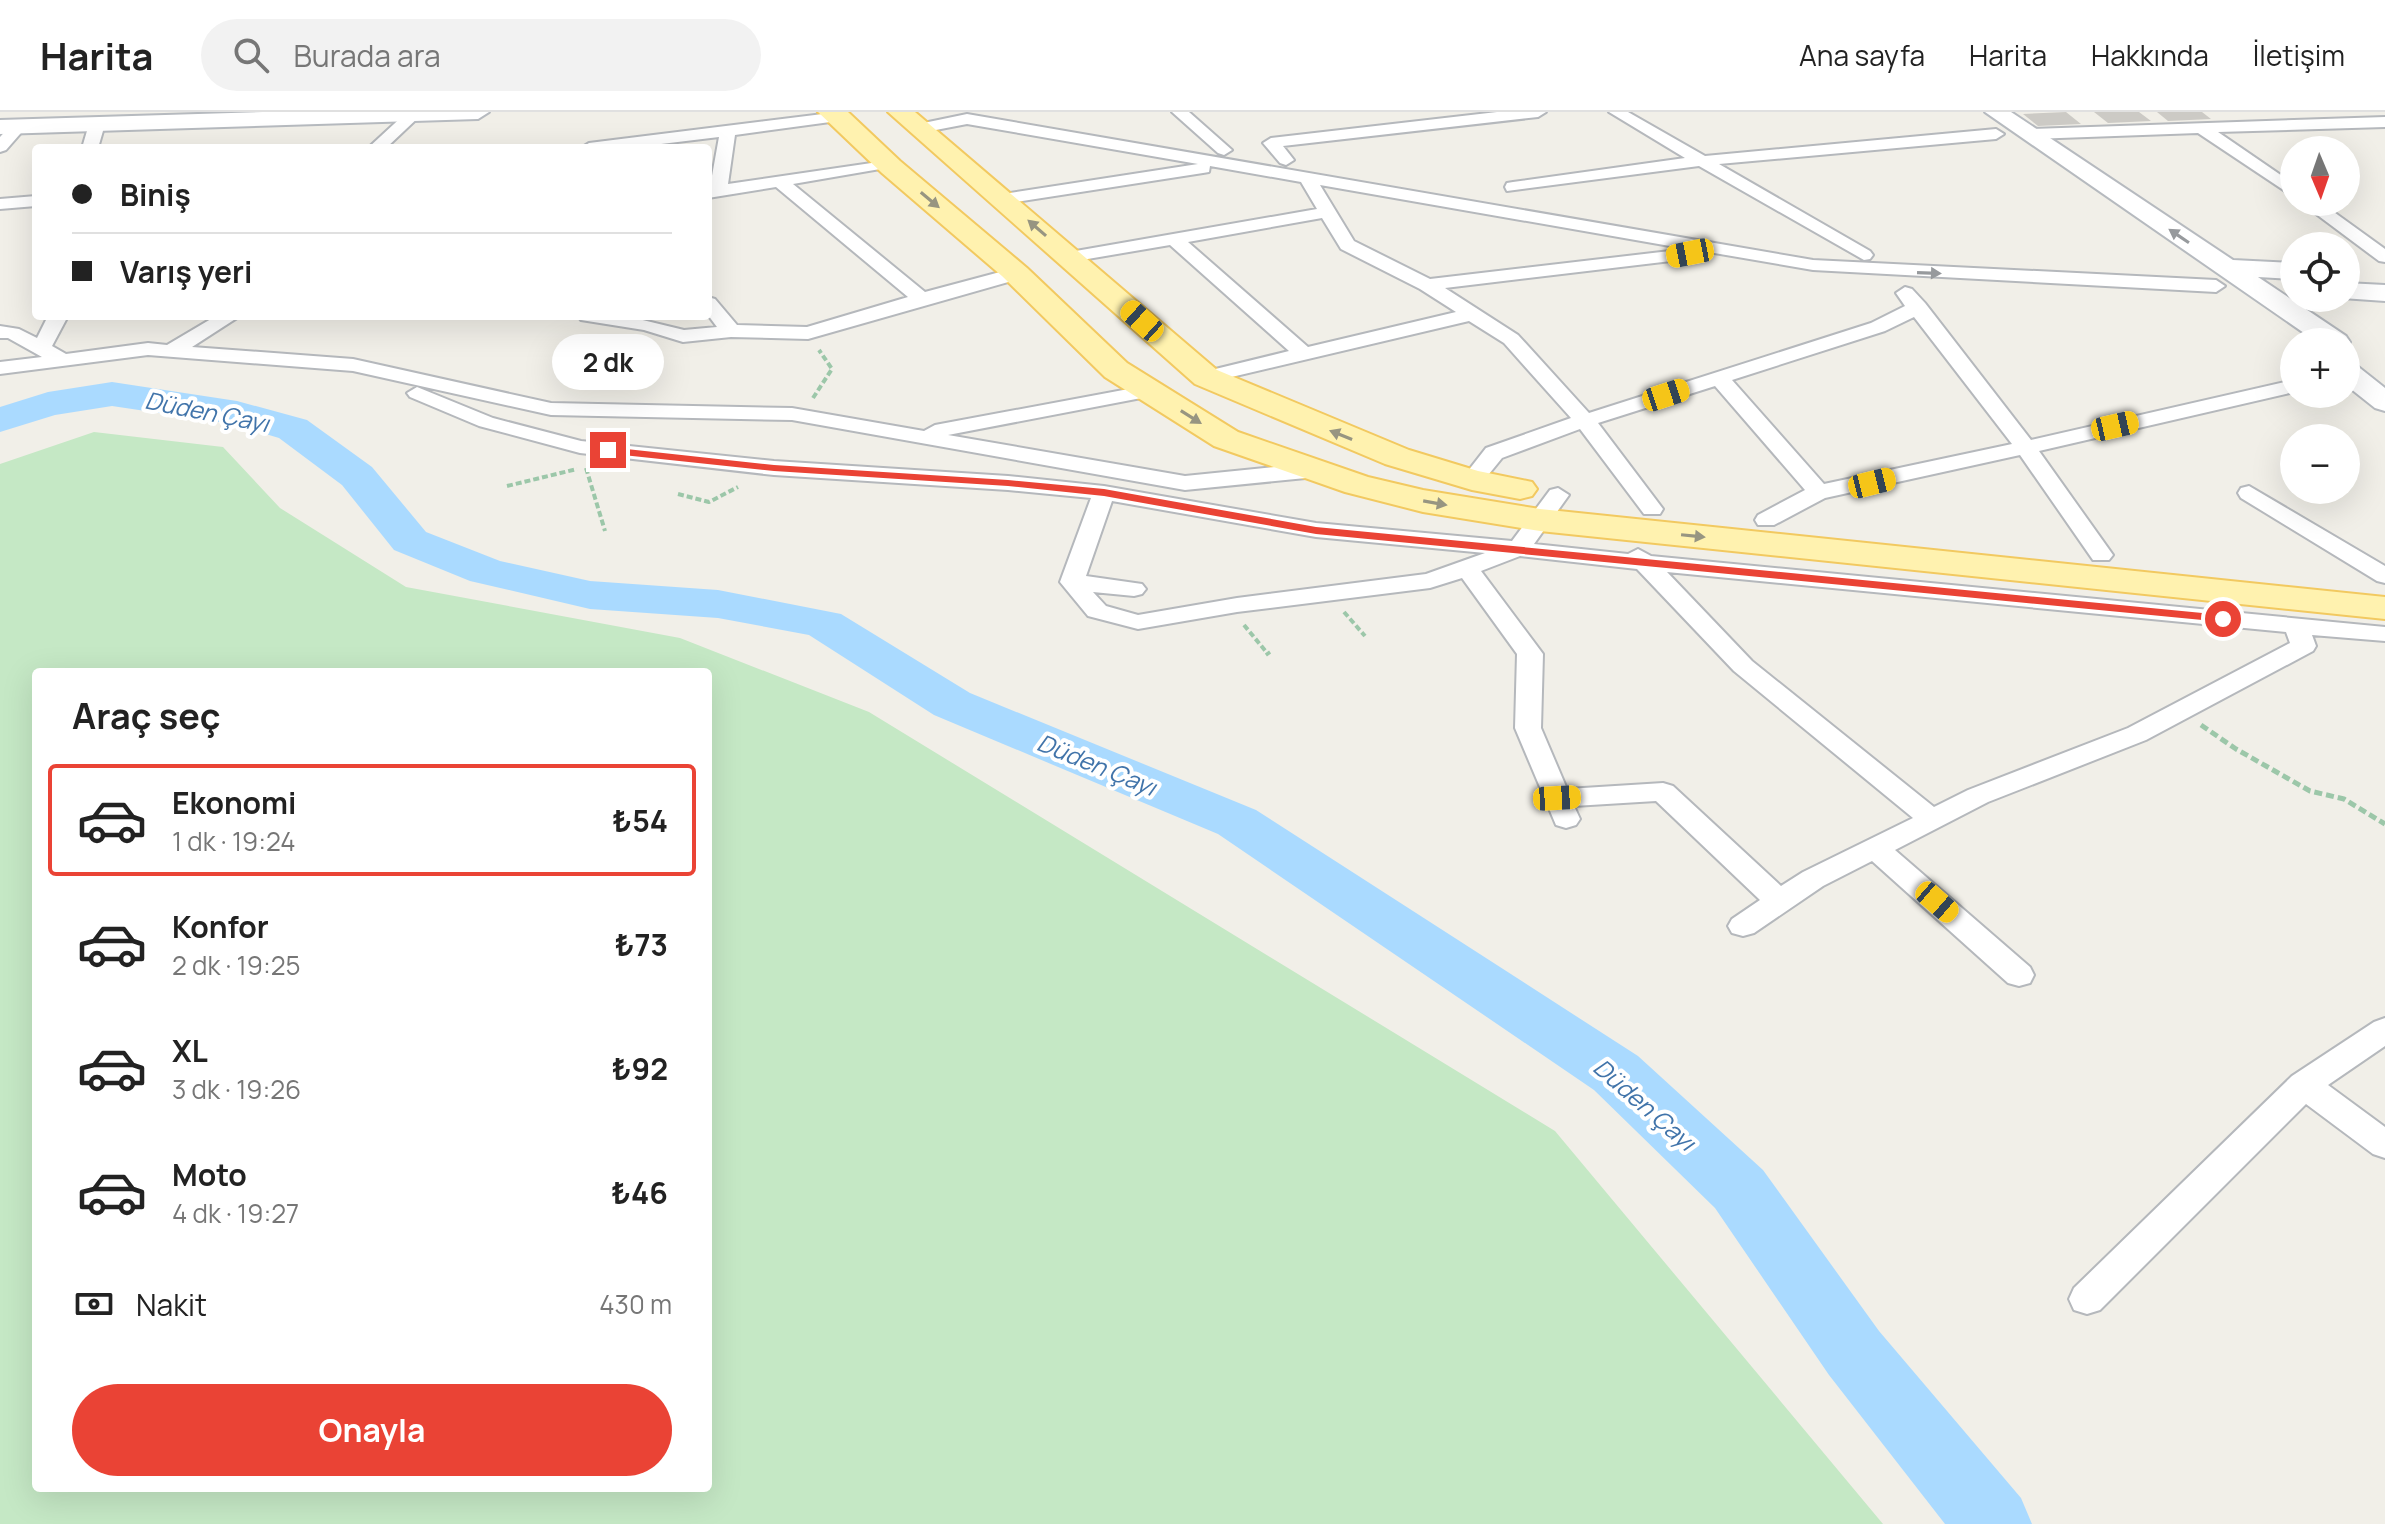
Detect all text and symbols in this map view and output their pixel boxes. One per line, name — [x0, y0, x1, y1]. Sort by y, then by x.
search box — [201, 19, 761, 91]
text: Harita — [40, 29, 153, 81]
icon: search — [229, 33, 273, 77]
text: Burada ara — [293, 35, 441, 76]
text: Ana sayfa — [1799, 36, 1925, 74]
text: Harita — [1969, 36, 2047, 74]
text: Hakkında — [2091, 36, 2209, 74]
text: İletişim — [2253, 36, 2345, 74]
north arrow — [2280, 136, 2360, 216]
map controls — [2280, 136, 2360, 504]
text: Biniş — [120, 174, 191, 215]
one-way arrow — [921, 191, 940, 209]
one-way arrow — [1027, 220, 1047, 237]
one-way arrow — [2168, 229, 2189, 244]
button: locate — [2280, 232, 2360, 312]
car — [1664, 237, 1716, 269]
text: Varış yeri — [120, 251, 252, 292]
one-way arrow — [1917, 267, 1942, 280]
car — [1116, 296, 1168, 346]
button: + — [2280, 328, 2360, 408]
callout: 2 dk — [552, 334, 664, 390]
text: 2 dk — [583, 344, 633, 380]
car — [1639, 376, 1693, 414]
water label: Düden Çayı — [142, 383, 273, 439]
one-way arrow — [1180, 409, 1202, 423]
car — [2089, 409, 2141, 443]
button: − — [2280, 424, 2360, 504]
one-way arrow — [1329, 428, 1353, 441]
route end — [590, 432, 626, 468]
car — [1846, 466, 1898, 500]
one-way arrow — [1423, 497, 1448, 510]
one-way arrow — [1681, 530, 1706, 543]
route start — [2205, 601, 2241, 637]
text: Araç seç — [72, 691, 221, 740]
water label: Düden Çayı — [1033, 725, 1163, 803]
text: Ekonomi — [172, 782, 296, 823]
icon: car — [76, 784, 148, 856]
car — [1532, 785, 1582, 811]
text: ₺54 — [612, 800, 668, 841]
text: 1 dk · 19:24 — [172, 823, 296, 859]
car — [1911, 877, 1963, 927]
text: Konfor — [172, 906, 269, 947]
icon: car — [76, 908, 148, 980]
text: ₺73 — [615, 924, 668, 965]
text: 2 dk · 19:25 — [172, 947, 301, 983]
text: XL — [172, 1030, 208, 1071]
icon: car — [76, 1032, 148, 1104]
text: ₺92 — [612, 1048, 668, 1089]
water label: Düden Çayı — [1587, 1050, 1704, 1158]
text: 3 dk · 19:26 — [172, 1071, 301, 1107]
text: Moto — [172, 1154, 247, 1195]
icon: car — [76, 1156, 148, 1228]
text: ₺46 — [611, 1172, 668, 1213]
text: 4 dk · 19:27 — [172, 1195, 299, 1231]
icon: cash — [72, 1282, 116, 1326]
text: Nakit — [136, 1284, 207, 1325]
text: 430 m — [599, 1286, 672, 1322]
button: Onayla — [72, 1384, 672, 1476]

